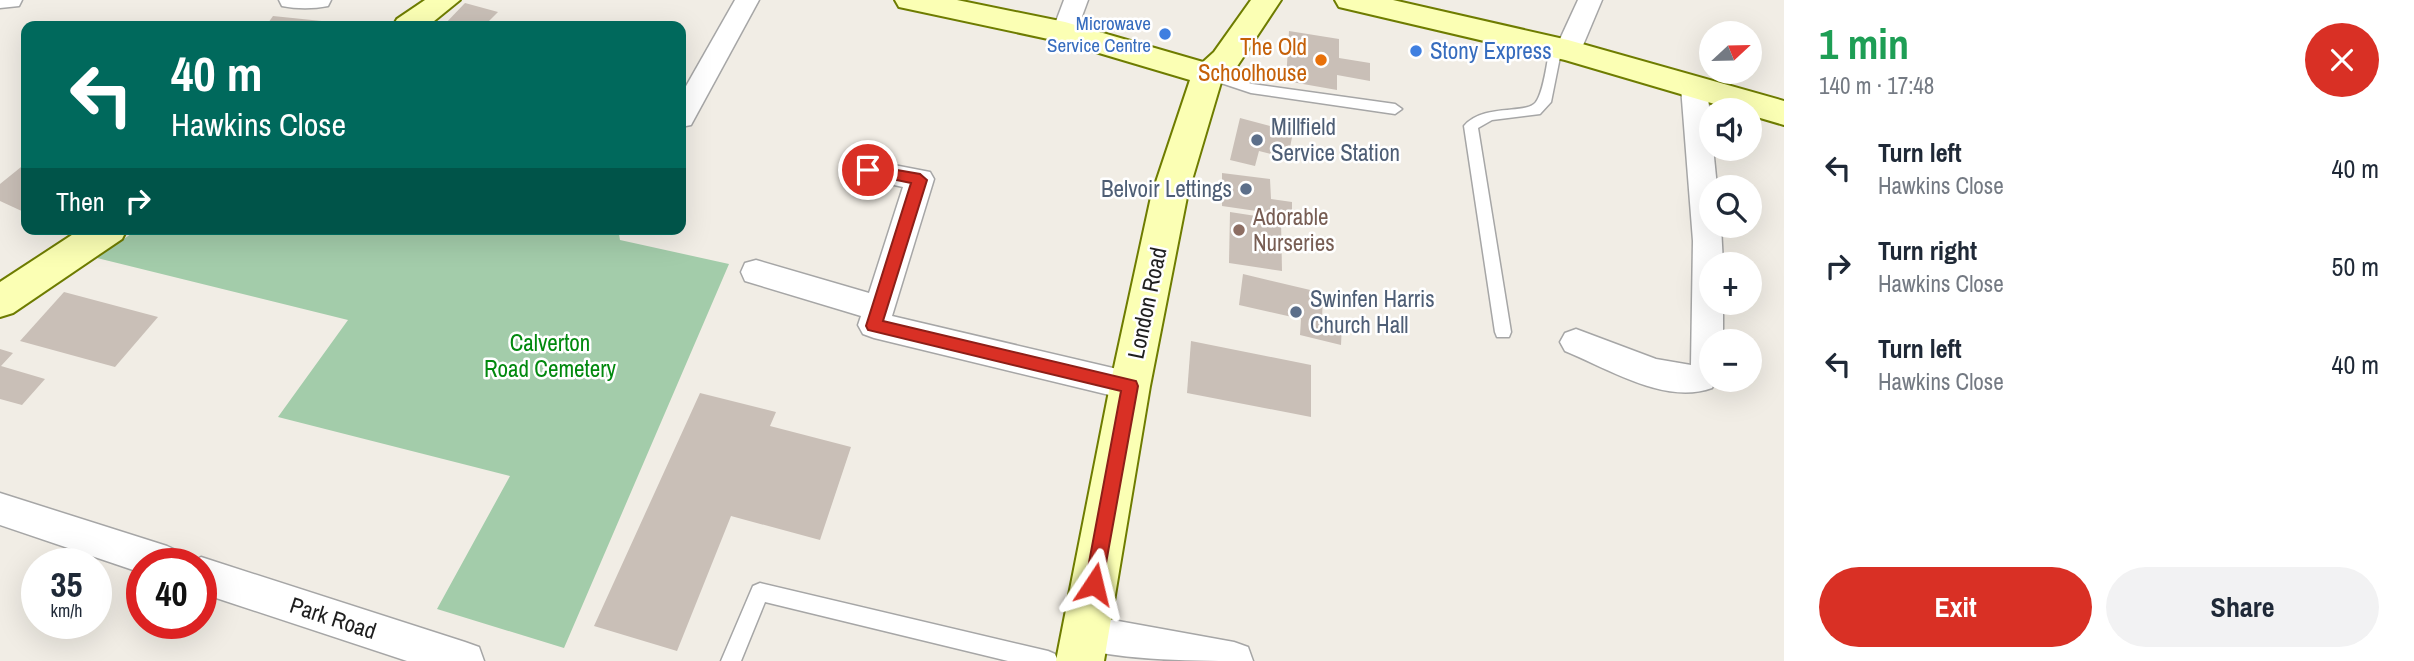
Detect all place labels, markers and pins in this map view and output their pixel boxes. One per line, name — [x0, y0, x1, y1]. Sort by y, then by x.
place label: Microwave Service Centre — [1047, 10, 1151, 58]
marker: Microwave Service Centre — [1157, 26, 1173, 42]
place label: The Old Schoolhouse — [1198, 31, 1307, 88]
place label: Stony Express — [1430, 35, 1552, 66]
marker: Stony Express — [1408, 43, 1424, 59]
marker: The Old Schoolhouse — [1313, 52, 1329, 68]
place label: Millfield Service Station — [1271, 111, 1400, 168]
marker: Millfield Service Station — [1249, 132, 1265, 148]
pin — [838, 140, 898, 200]
place label: Belvoir Lettings — [1101, 173, 1232, 204]
marker: Belvoir Lettings — [1238, 181, 1254, 197]
place label: Adorable Nurseries — [1252, 201, 1335, 258]
marker: Adorable Nurseries — [1231, 222, 1247, 238]
place label: Swinfen Harris Church Hall — [1310, 283, 1435, 340]
marker: Swinfen Harris Church Hall — [1288, 304, 1304, 320]

